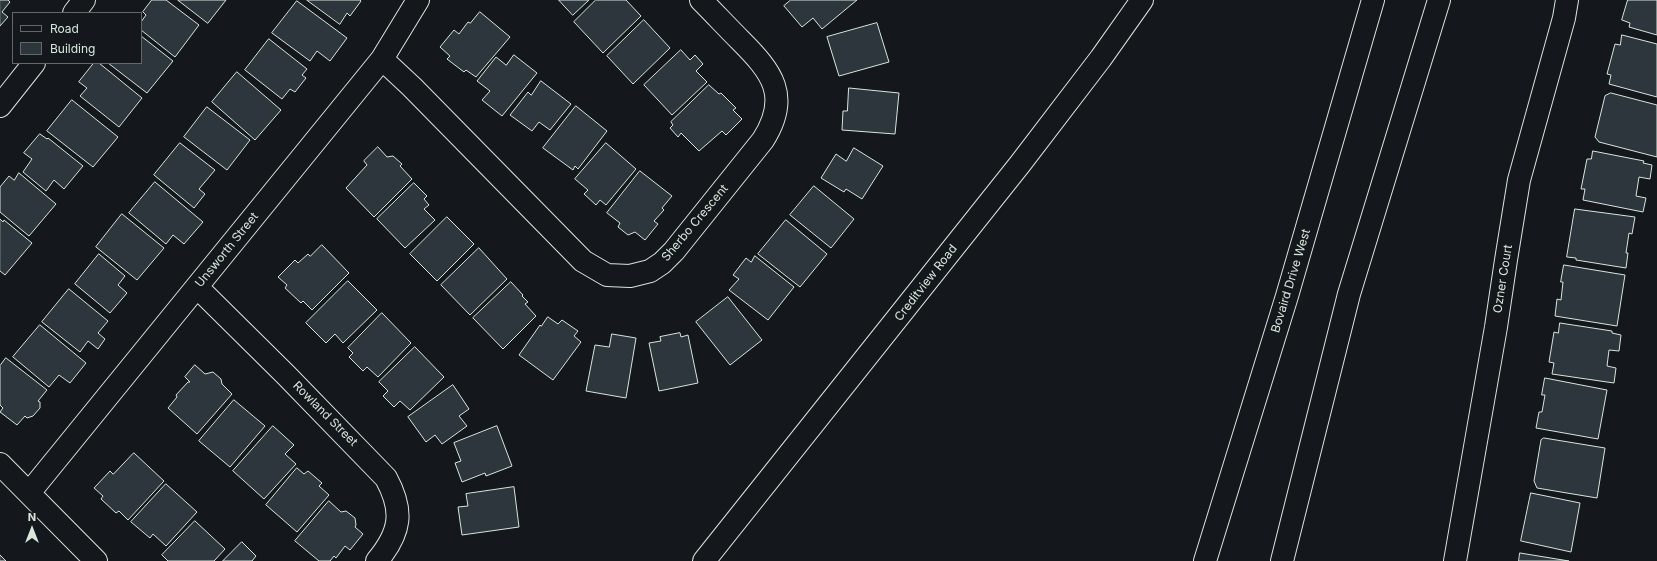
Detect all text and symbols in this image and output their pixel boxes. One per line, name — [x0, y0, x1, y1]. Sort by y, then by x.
legend — [12, 12, 142, 64]
text: Road — [50, 21, 79, 36]
text: Building — [50, 41, 95, 56]
street label: Sherbo Crescent — [659, 182, 731, 264]
street label: Unsworth Street — [192, 210, 262, 290]
street label: Bovaird Drive West — [1268, 227, 1314, 335]
street label: Creditview Road — [892, 242, 960, 324]
street label: Ozner Court — [1490, 244, 1516, 314]
street label: Rowland Street — [290, 379, 360, 449]
north arrow — [12, 509, 52, 549]
text: N — [28, 510, 36, 524]

